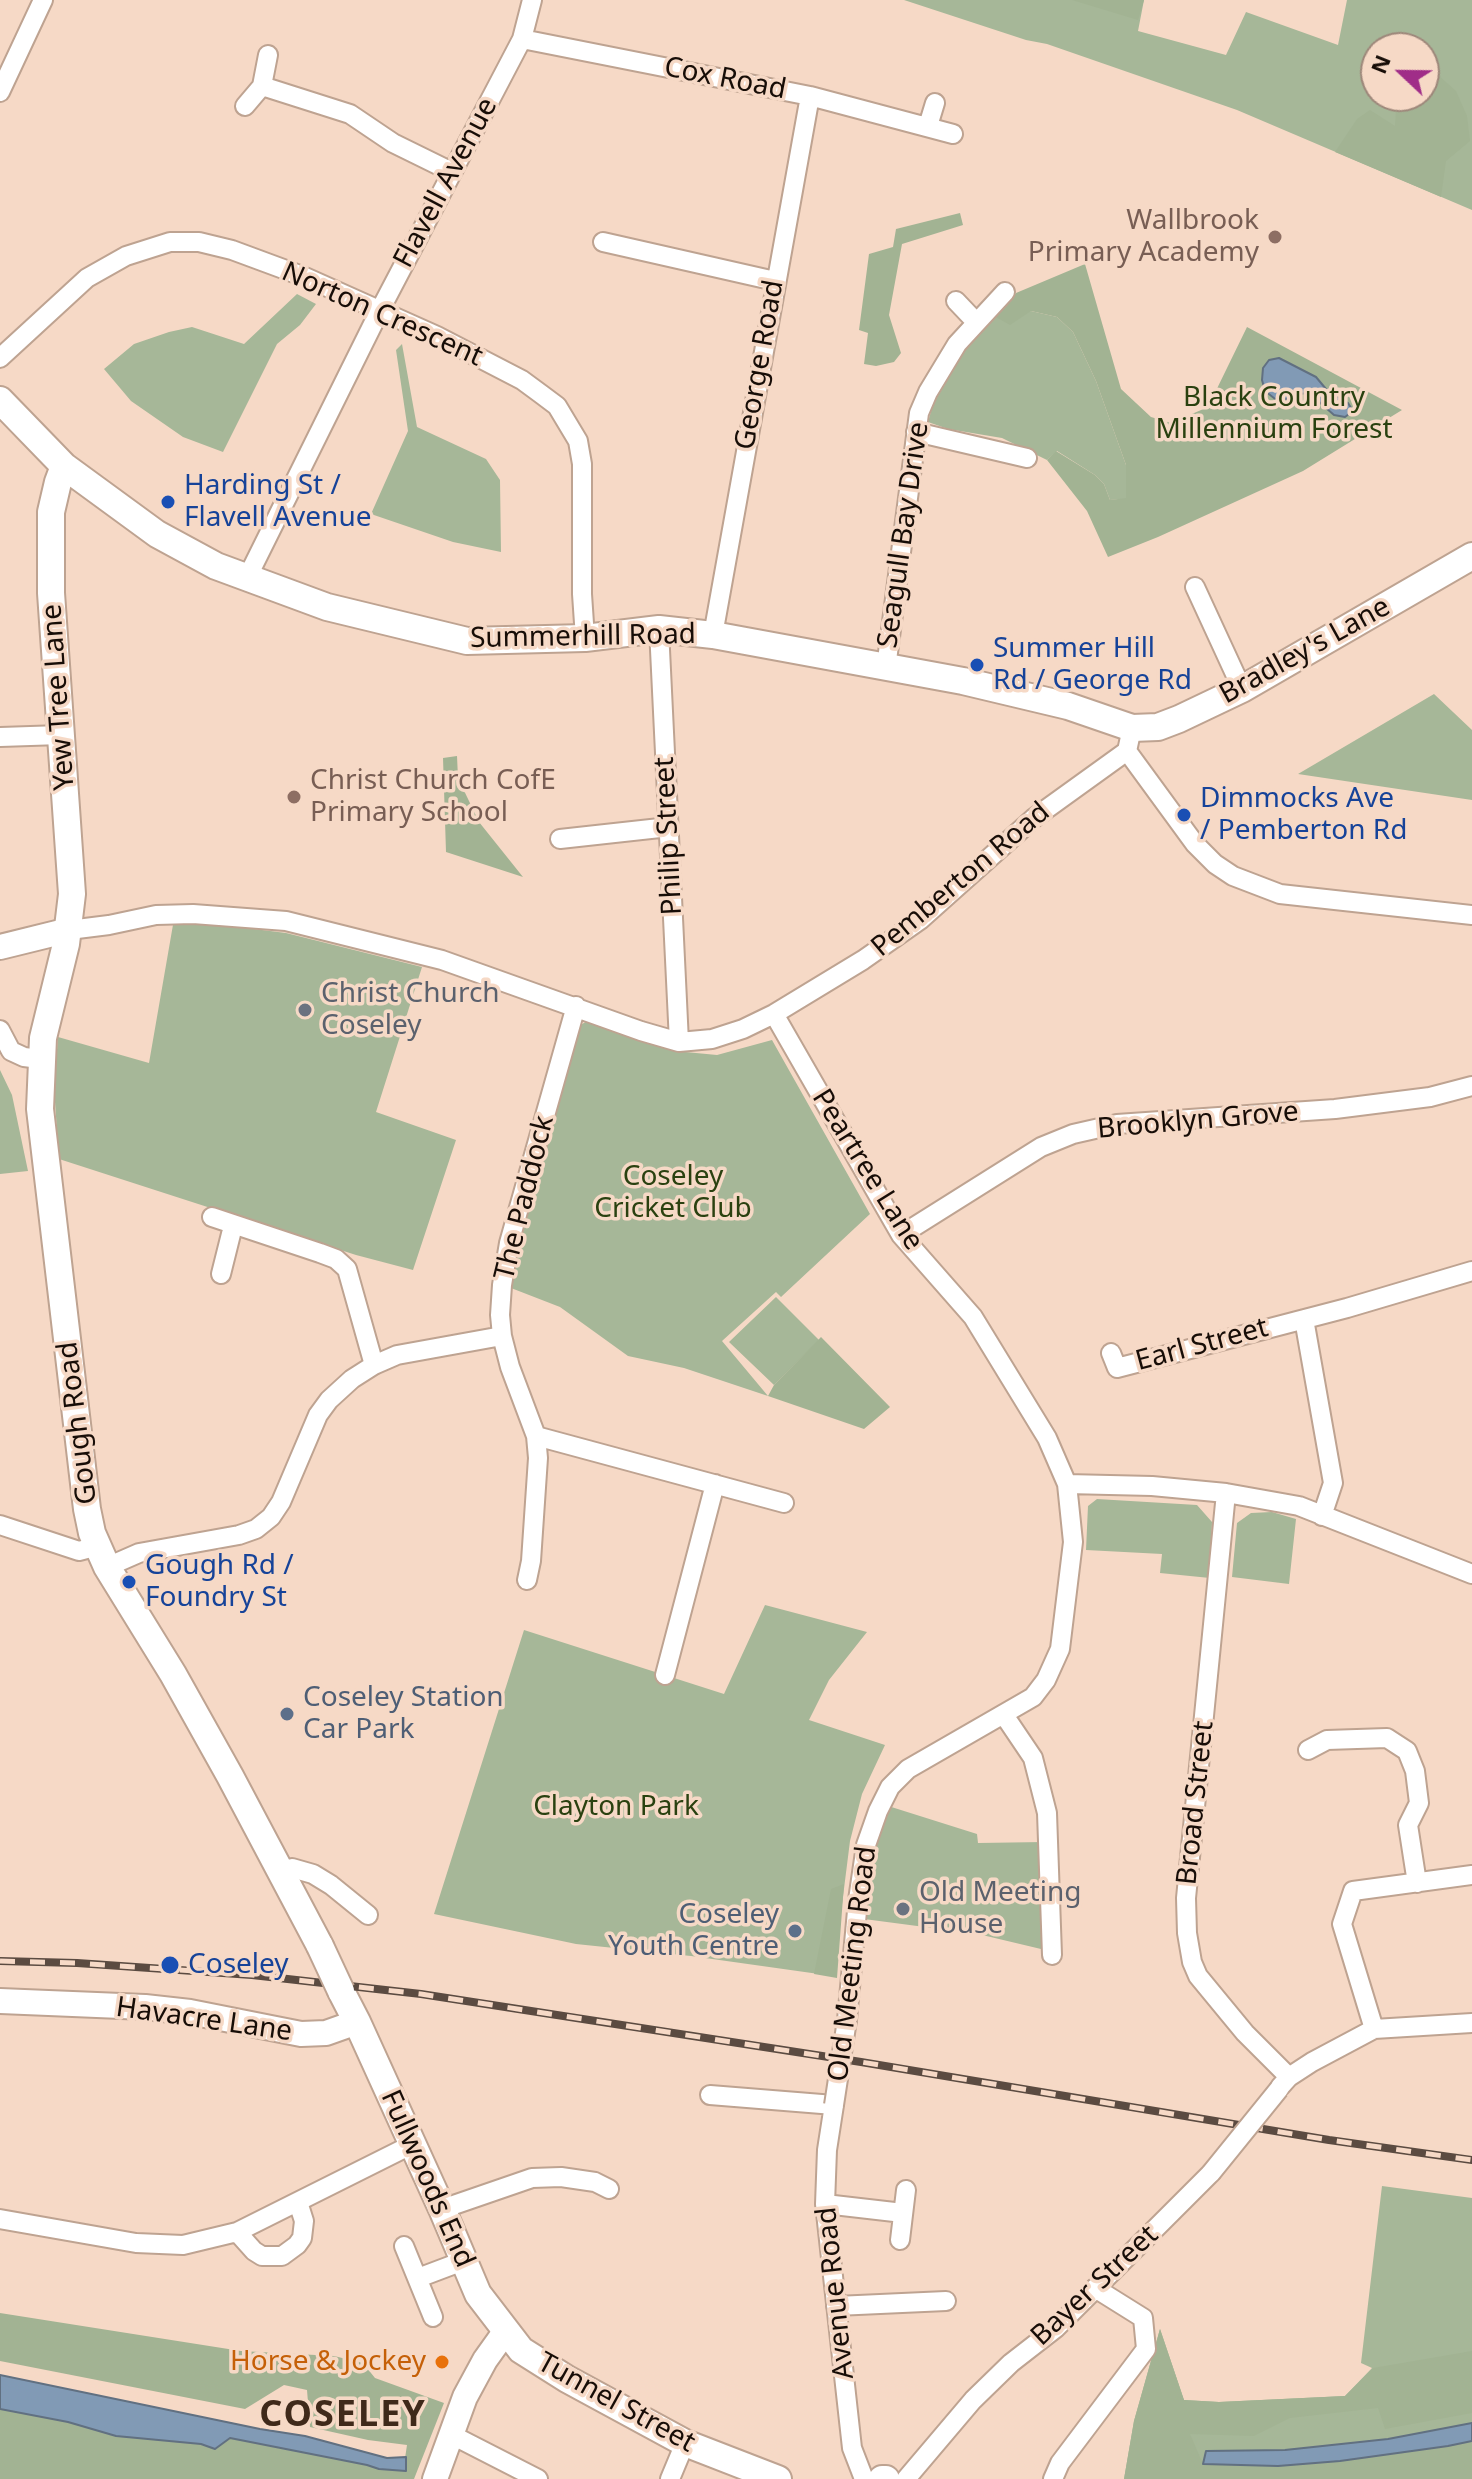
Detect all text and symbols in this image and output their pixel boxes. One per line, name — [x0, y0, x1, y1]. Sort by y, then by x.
north arrow — [1360, 32, 1440, 112]
text: N — [1362, 50, 1397, 78]
street label: Cox Road — [661, 51, 789, 107]
street label: Flavell Avenue — [387, 92, 505, 274]
place label: Wallbrook Primary Academy — [1028, 204, 1259, 270]
marker: Wallbrook Primary Academy — [1266, 228, 1284, 246]
street label: Norton Crescent — [277, 256, 487, 374]
street label: George Road — [729, 277, 791, 453]
park label: Black Country Millennium Forest — [1155, 381, 1393, 447]
street label: Seagull Bay Drive — [872, 420, 936, 650]
place label: Harding St / Flavell Avenue — [184, 469, 372, 535]
marker: Harding St / Flavell Avenue — [159, 493, 177, 511]
street label: Bradley's Lane — [1214, 590, 1396, 712]
street label: Yew Tree Lane — [36, 603, 82, 791]
street label: Summerhill Road — [470, 618, 696, 656]
place label: Summer Hill Rd / George Rd — [993, 632, 1192, 698]
marker: Summer Hill Rd / George Rd — [968, 656, 986, 674]
street label: Philip Street — [648, 756, 690, 916]
place label: Christ Church CofE Primary School — [310, 764, 556, 830]
place label: Dimmocks Ave / Pemberton Rd — [1200, 782, 1407, 848]
marker: Christ Church CofE Primary School — [285, 788, 303, 806]
street label: Pemberton Road — [865, 796, 1057, 964]
marker: Dimmocks Ave / Pemberton Rd — [1175, 806, 1193, 824]
place label: Christ Church Coseley — [321, 977, 500, 1043]
marker: Christ Church Coseley — [296, 1001, 314, 1019]
street label: Peartree Lane — [804, 1083, 930, 1257]
street label: Brooklyn Grove — [1096, 1095, 1300, 1147]
street label: The Paddock — [488, 1112, 562, 1284]
park label: Coseley Cricket Club — [594, 1160, 752, 1226]
street label: Earl Street — [1132, 1311, 1272, 1379]
street label: Gough Road — [51, 1340, 105, 1506]
place label: Gough Rd / Foundry St — [145, 1549, 294, 1615]
marker: Gough Rd / Foundry St — [120, 1573, 138, 1591]
place label: Coseley Station Car Park — [303, 1681, 504, 1747]
marker: Coseley Station Car Park — [278, 1705, 296, 1723]
street label: Broad Street — [1171, 1719, 1221, 1887]
park label: Clayton Park — [533, 1790, 699, 1824]
street label: Old Meeting Road — [822, 1844, 884, 2084]
place label: Old Meeting House — [919, 1876, 1081, 1942]
place label: Coseley Youth Centre — [608, 1898, 779, 1964]
marker: Old Meeting House — [894, 1900, 912, 1918]
marker: Coseley Youth Centre — [786, 1922, 804, 1940]
place label: Coseley — [188, 1948, 289, 1982]
marker: Coseley — [159, 1954, 181, 1976]
street label: Havacre Lane — [114, 1991, 294, 2049]
street label: Fullwoods End — [373, 2085, 481, 2273]
street label: Avenue Road — [810, 2205, 862, 2381]
street label: Bayer Street — [1025, 2219, 1165, 2353]
place label: Horse & Jockey — [230, 2345, 426, 2379]
street label: Tunnel Street — [532, 2346, 700, 2460]
marker: Horse & Jockey — [433, 2353, 451, 2371]
district label: COSELEY — [259, 2394, 427, 2438]

